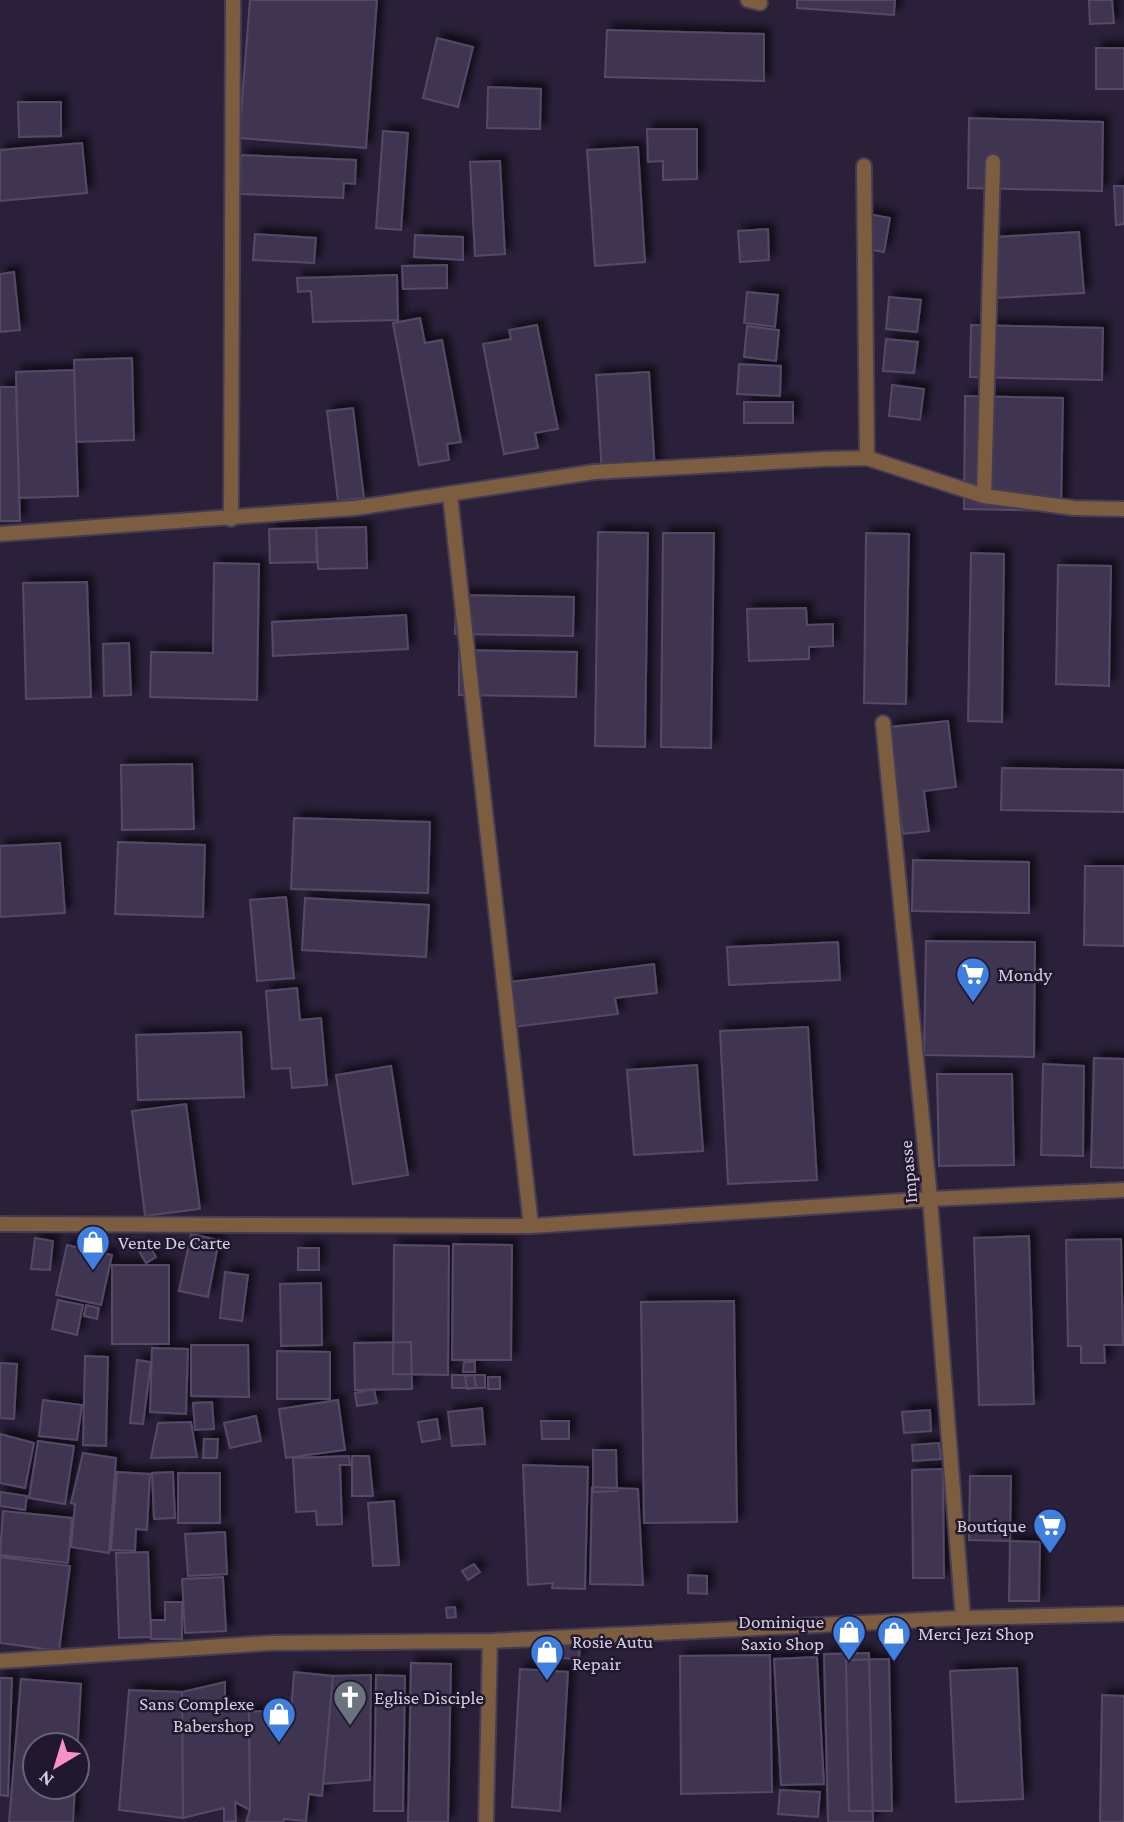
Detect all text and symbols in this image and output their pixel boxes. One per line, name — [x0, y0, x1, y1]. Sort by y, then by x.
supermarket icon: Mondy — [954, 955, 992, 1004]
place label: Mondy — [998, 964, 1052, 985]
street label: Impasse — [895, 1140, 921, 1204]
shop icon: Vente De Carte — [74, 1223, 112, 1272]
place label: Vente De Carte — [118, 1232, 230, 1253]
supermarket icon: Boutique — [1031, 1506, 1069, 1555]
place label: Boutique — [957, 1515, 1026, 1536]
place label: Dominique Saxio Shop — [738, 1611, 824, 1654]
shop icon: Dominique Saxio Shop — [830, 1613, 868, 1662]
shop icon: Merci Jezi Shop — [875, 1614, 913, 1663]
place label: Merci Jezi Shop — [918, 1623, 1034, 1644]
place label: Rosie Autu Repair — [572, 1631, 653, 1674]
shop icon: Rosie Autu Repair — [528, 1633, 566, 1682]
church icon: Eglise Disciple — [331, 1678, 369, 1727]
place label: Eglise Disciple — [374, 1687, 484, 1708]
place label: Sans Complexe Babershop — [139, 1693, 254, 1736]
shop icon: Sans Complexe Babershop — [260, 1695, 298, 1744]
north arrow — [21, 1731, 91, 1801]
text: N — [34, 1767, 57, 1791]

